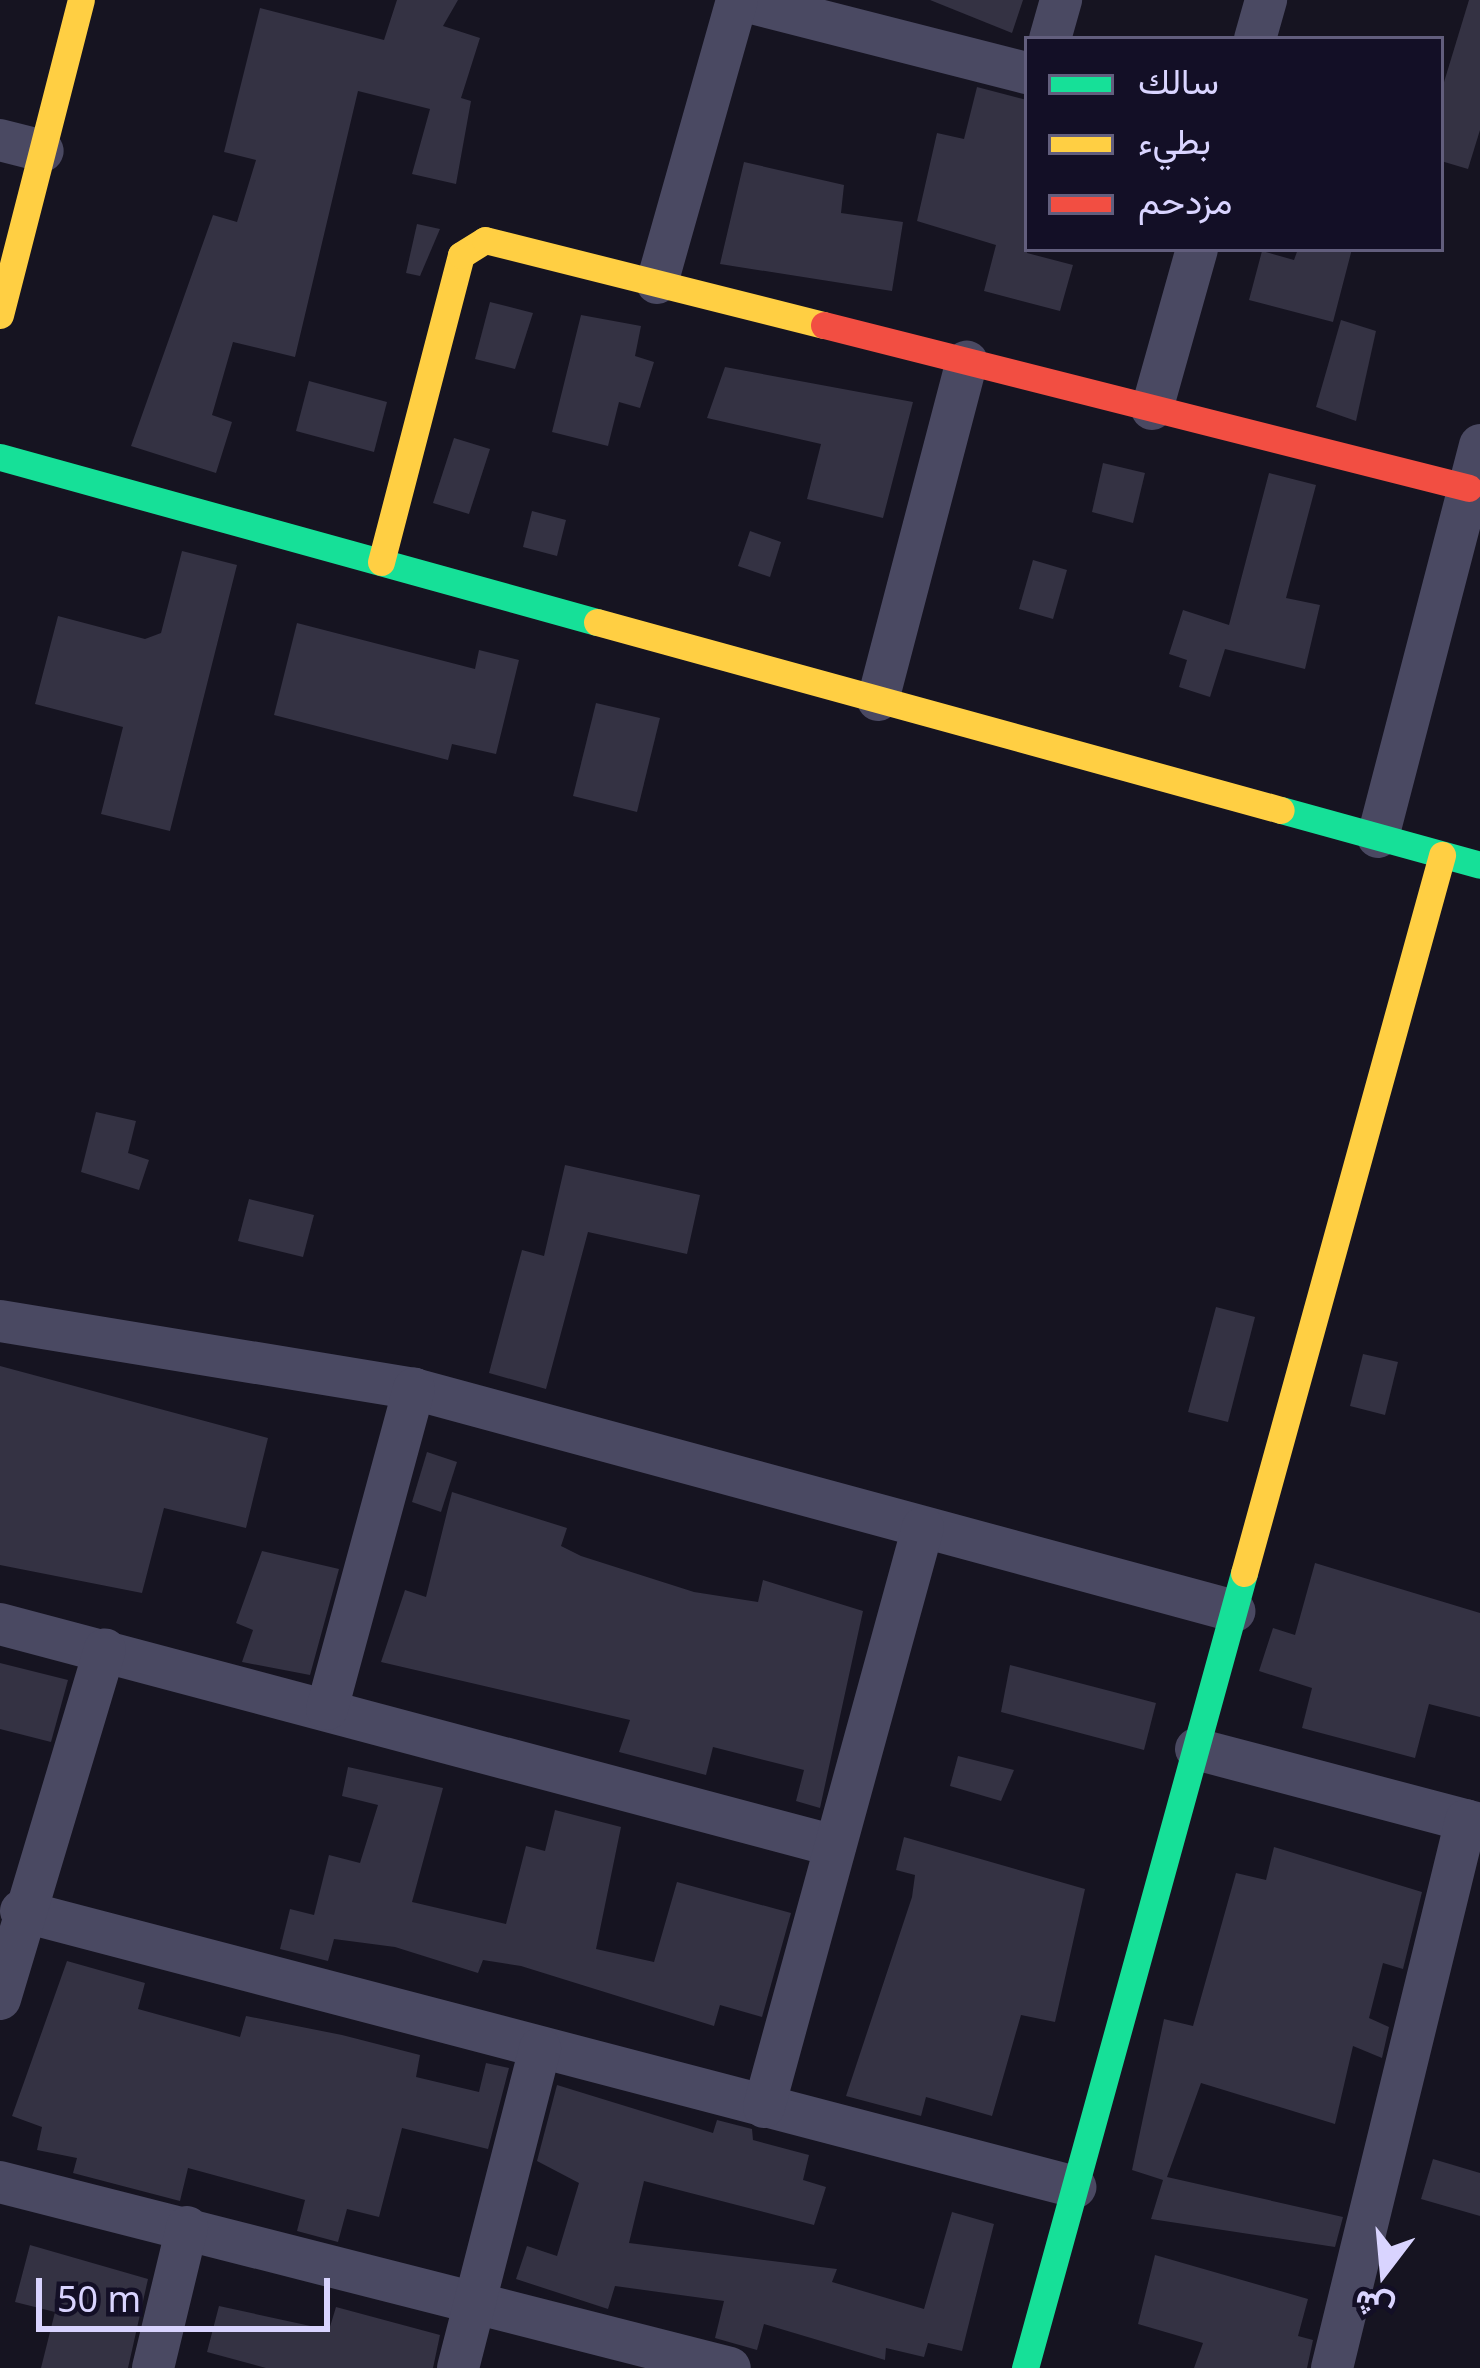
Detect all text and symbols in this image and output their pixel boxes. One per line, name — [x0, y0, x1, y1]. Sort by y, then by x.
legend — [1024, 36, 1444, 252]
text: سالك — [1138, 56, 1219, 105]
text: بطيء — [1138, 116, 1211, 165]
text: مزدحم — [1138, 176, 1232, 225]
north arrow — [1324, 2212, 1444, 2332]
scale bar — [42, 2254, 336, 2328]
text: 50 m — [57, 2274, 141, 2323]
text: ش — [1349, 2280, 1399, 2334]

